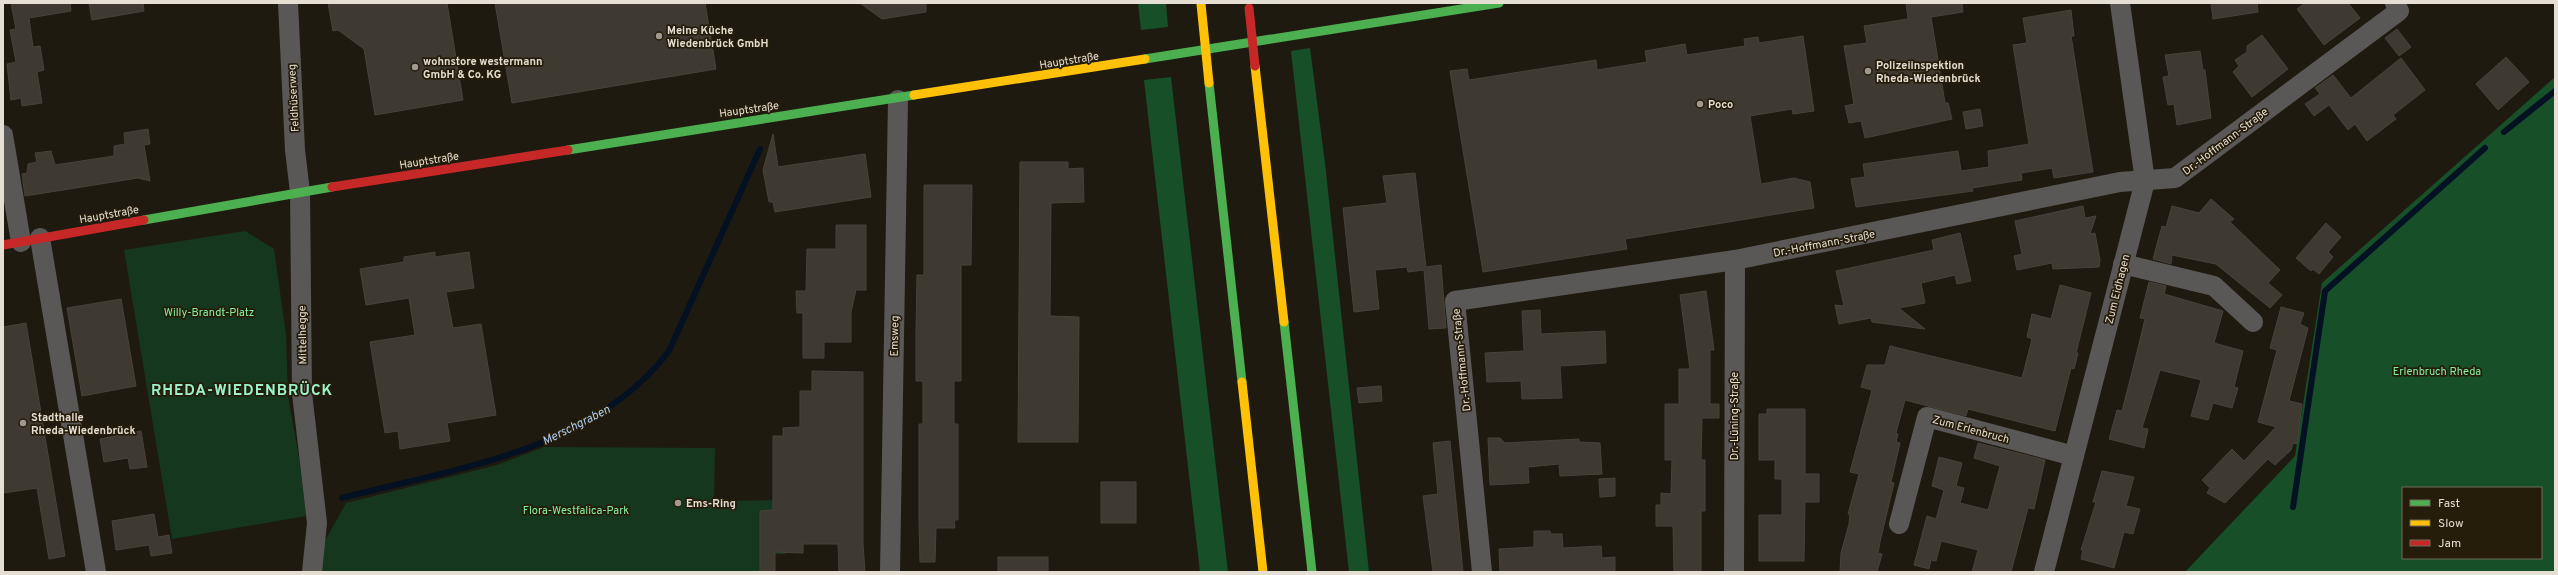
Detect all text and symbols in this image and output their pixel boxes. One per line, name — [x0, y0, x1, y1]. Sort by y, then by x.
place label: Meine Küche Wiedenbrück GmbH — [667, 24, 768, 51]
marker: Meine Küche Wiedenbrück GmbH — [654, 31, 664, 41]
street label: Hauptstraße — [1038, 49, 1100, 73]
place label: wohnstore westermann GmbH & Co. KG — [423, 55, 543, 82]
place label: Polizeiinspektion Rheda-Wiedenbrück — [1876, 59, 1981, 86]
marker: wohnstore westermann GmbH & Co. KG — [410, 62, 420, 72]
street label: Feldhüserweg — [285, 64, 303, 132]
marker: Polizeiinspektion Rheda-Wiedenbrück — [1863, 66, 1873, 76]
place label: Poco — [1708, 98, 1733, 112]
street label: Hauptstraße — [718, 99, 780, 121]
marker: Poco — [1695, 99, 1705, 109]
street label: Dr.-Hoffmann-Straße — [2180, 105, 2271, 179]
street label: Hauptstraße — [398, 149, 460, 173]
street label: Hauptstraße — [78, 203, 140, 227]
street label: Dr.-Hoffmann-Straße — [1772, 227, 1876, 261]
street label: Zum Eidhagen — [2103, 253, 2133, 326]
street label: Mittelhegge — [295, 305, 311, 365]
park label: Willy-Brandt-Platz — [164, 306, 254, 320]
street label: Dr.-Hoffmann-Straße — [1450, 308, 1474, 412]
street label: Emsweg — [888, 315, 902, 357]
park label: Erlenbruch Rheda — [2393, 365, 2481, 379]
street label: Dr.-Lüning-Straße — [1728, 372, 1742, 460]
district label: RHEDA-WIEDENBRÜCK — [151, 380, 333, 401]
water label: Merschgraben — [540, 402, 613, 450]
place label: Stadthalle Rheda-Wiedenbrück — [31, 411, 136, 438]
street label: Zum Erlenbruch — [1931, 413, 2011, 447]
marker: Stadthalle Rheda-Wiedenbrück — [18, 418, 28, 428]
legend — [2402, 487, 2542, 559]
text: Fast — [2438, 496, 2460, 512]
place label: Ems-Ring — [686, 497, 736, 511]
marker: Ems-Ring — [673, 498, 683, 508]
park label: Flora-Westfalica-Park — [523, 504, 629, 518]
text: Slow — [2438, 516, 2464, 532]
text: Jam — [2438, 536, 2461, 552]

